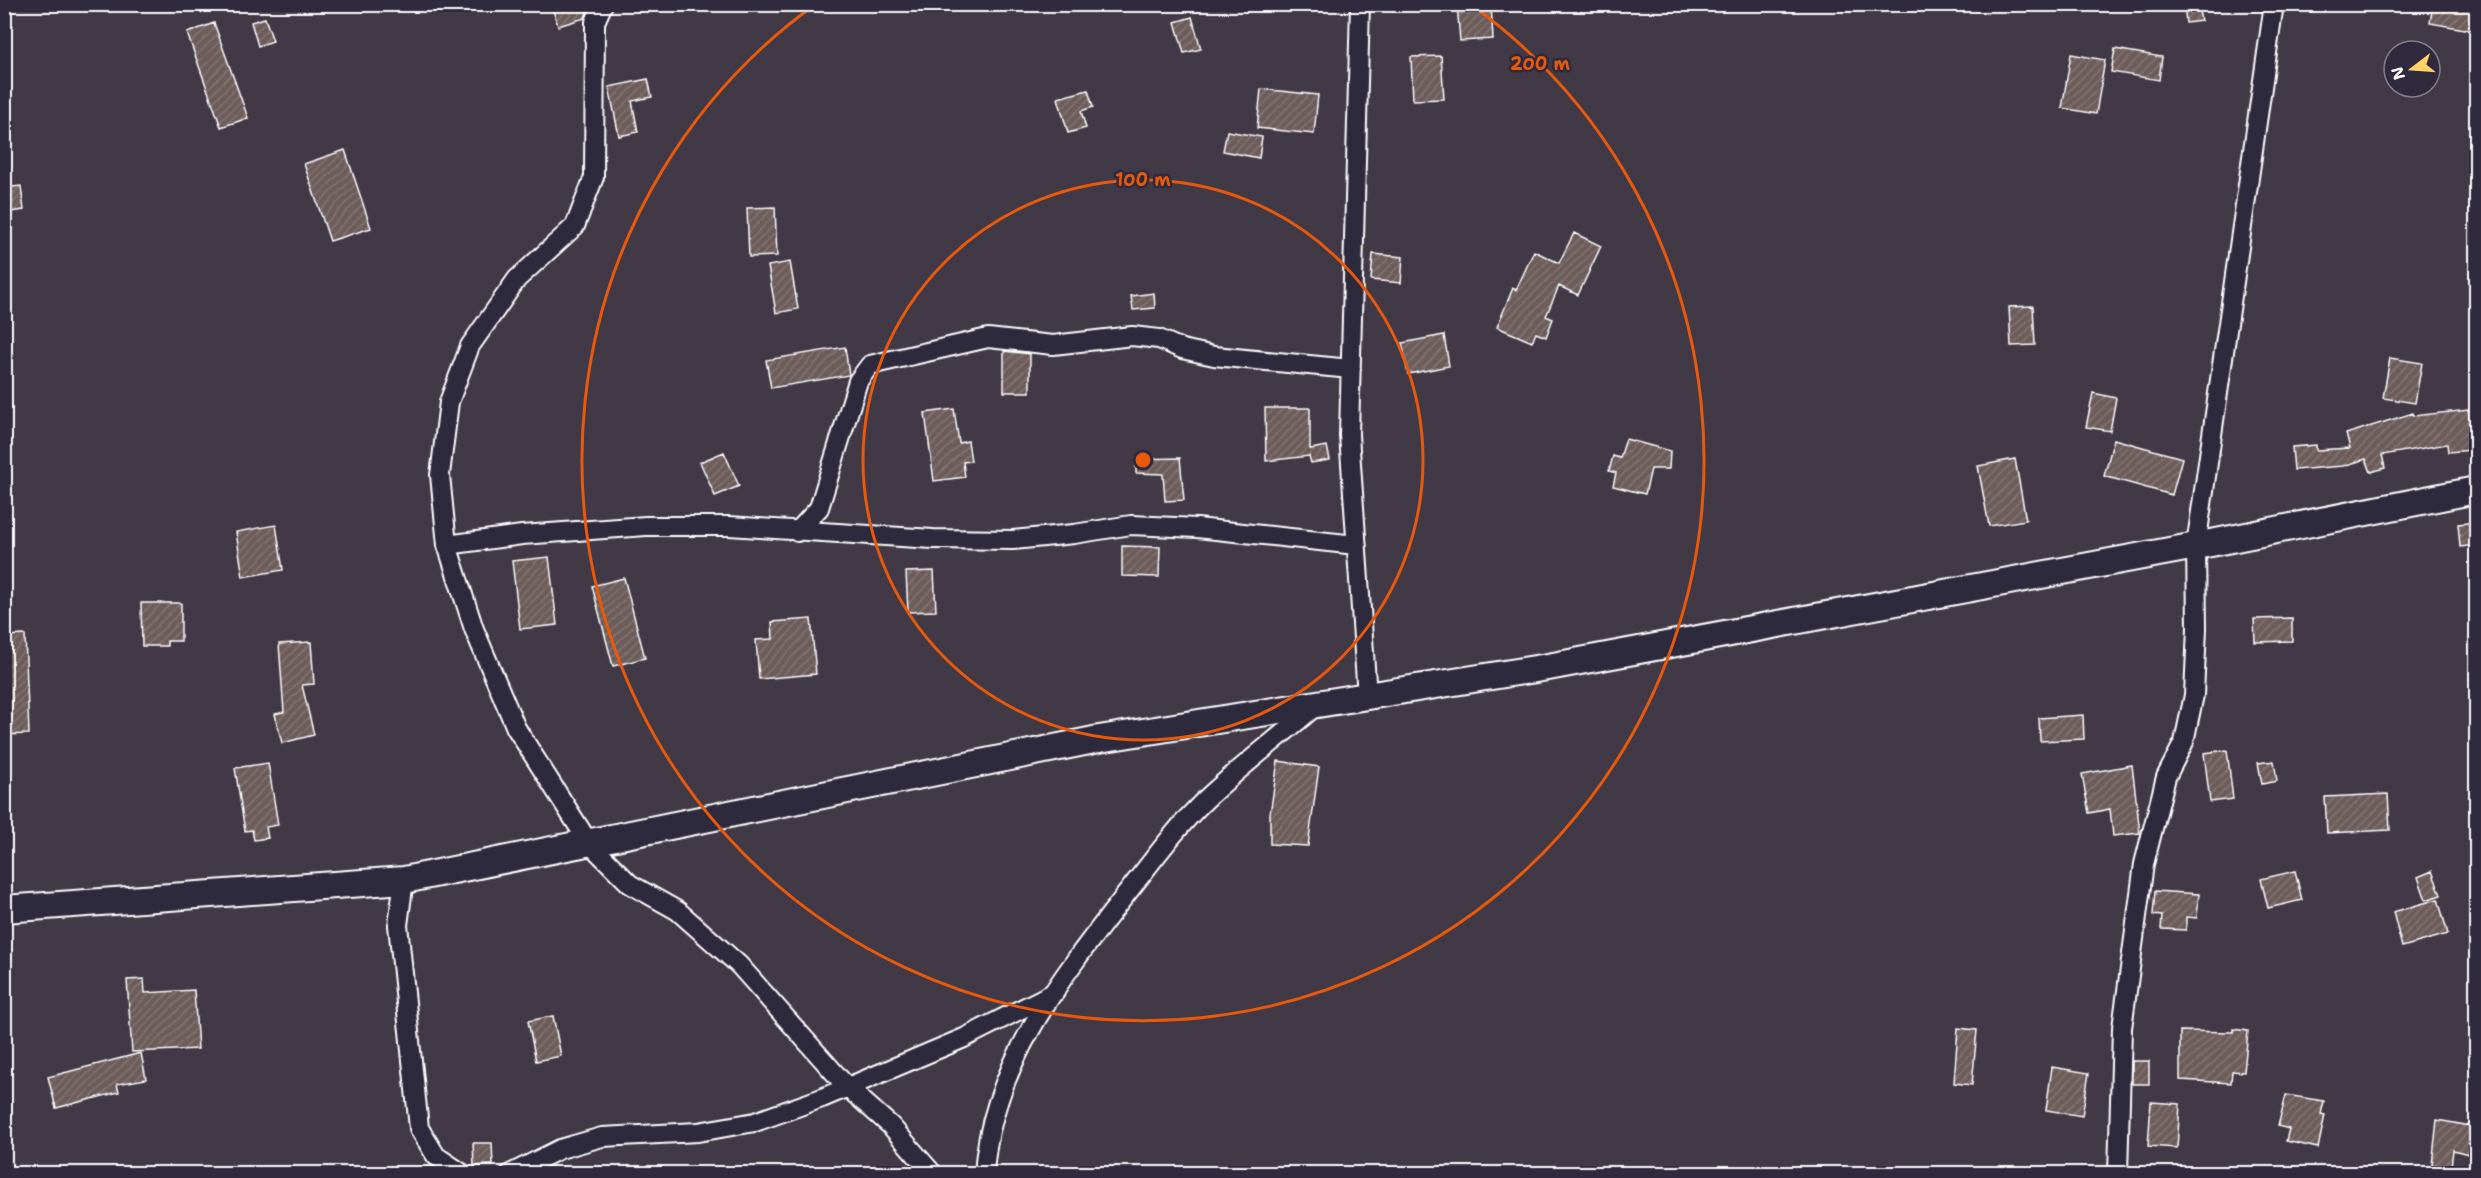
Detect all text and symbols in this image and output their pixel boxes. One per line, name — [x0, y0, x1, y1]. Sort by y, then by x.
north arrow — [2382, 39, 2442, 99]
text: 200 m — [1510, 52, 1571, 76]
text: N — [2386, 64, 2410, 82]
text: 100 m — [1115, 168, 1171, 192]
centre of rings — [1133, 450, 1153, 470]

